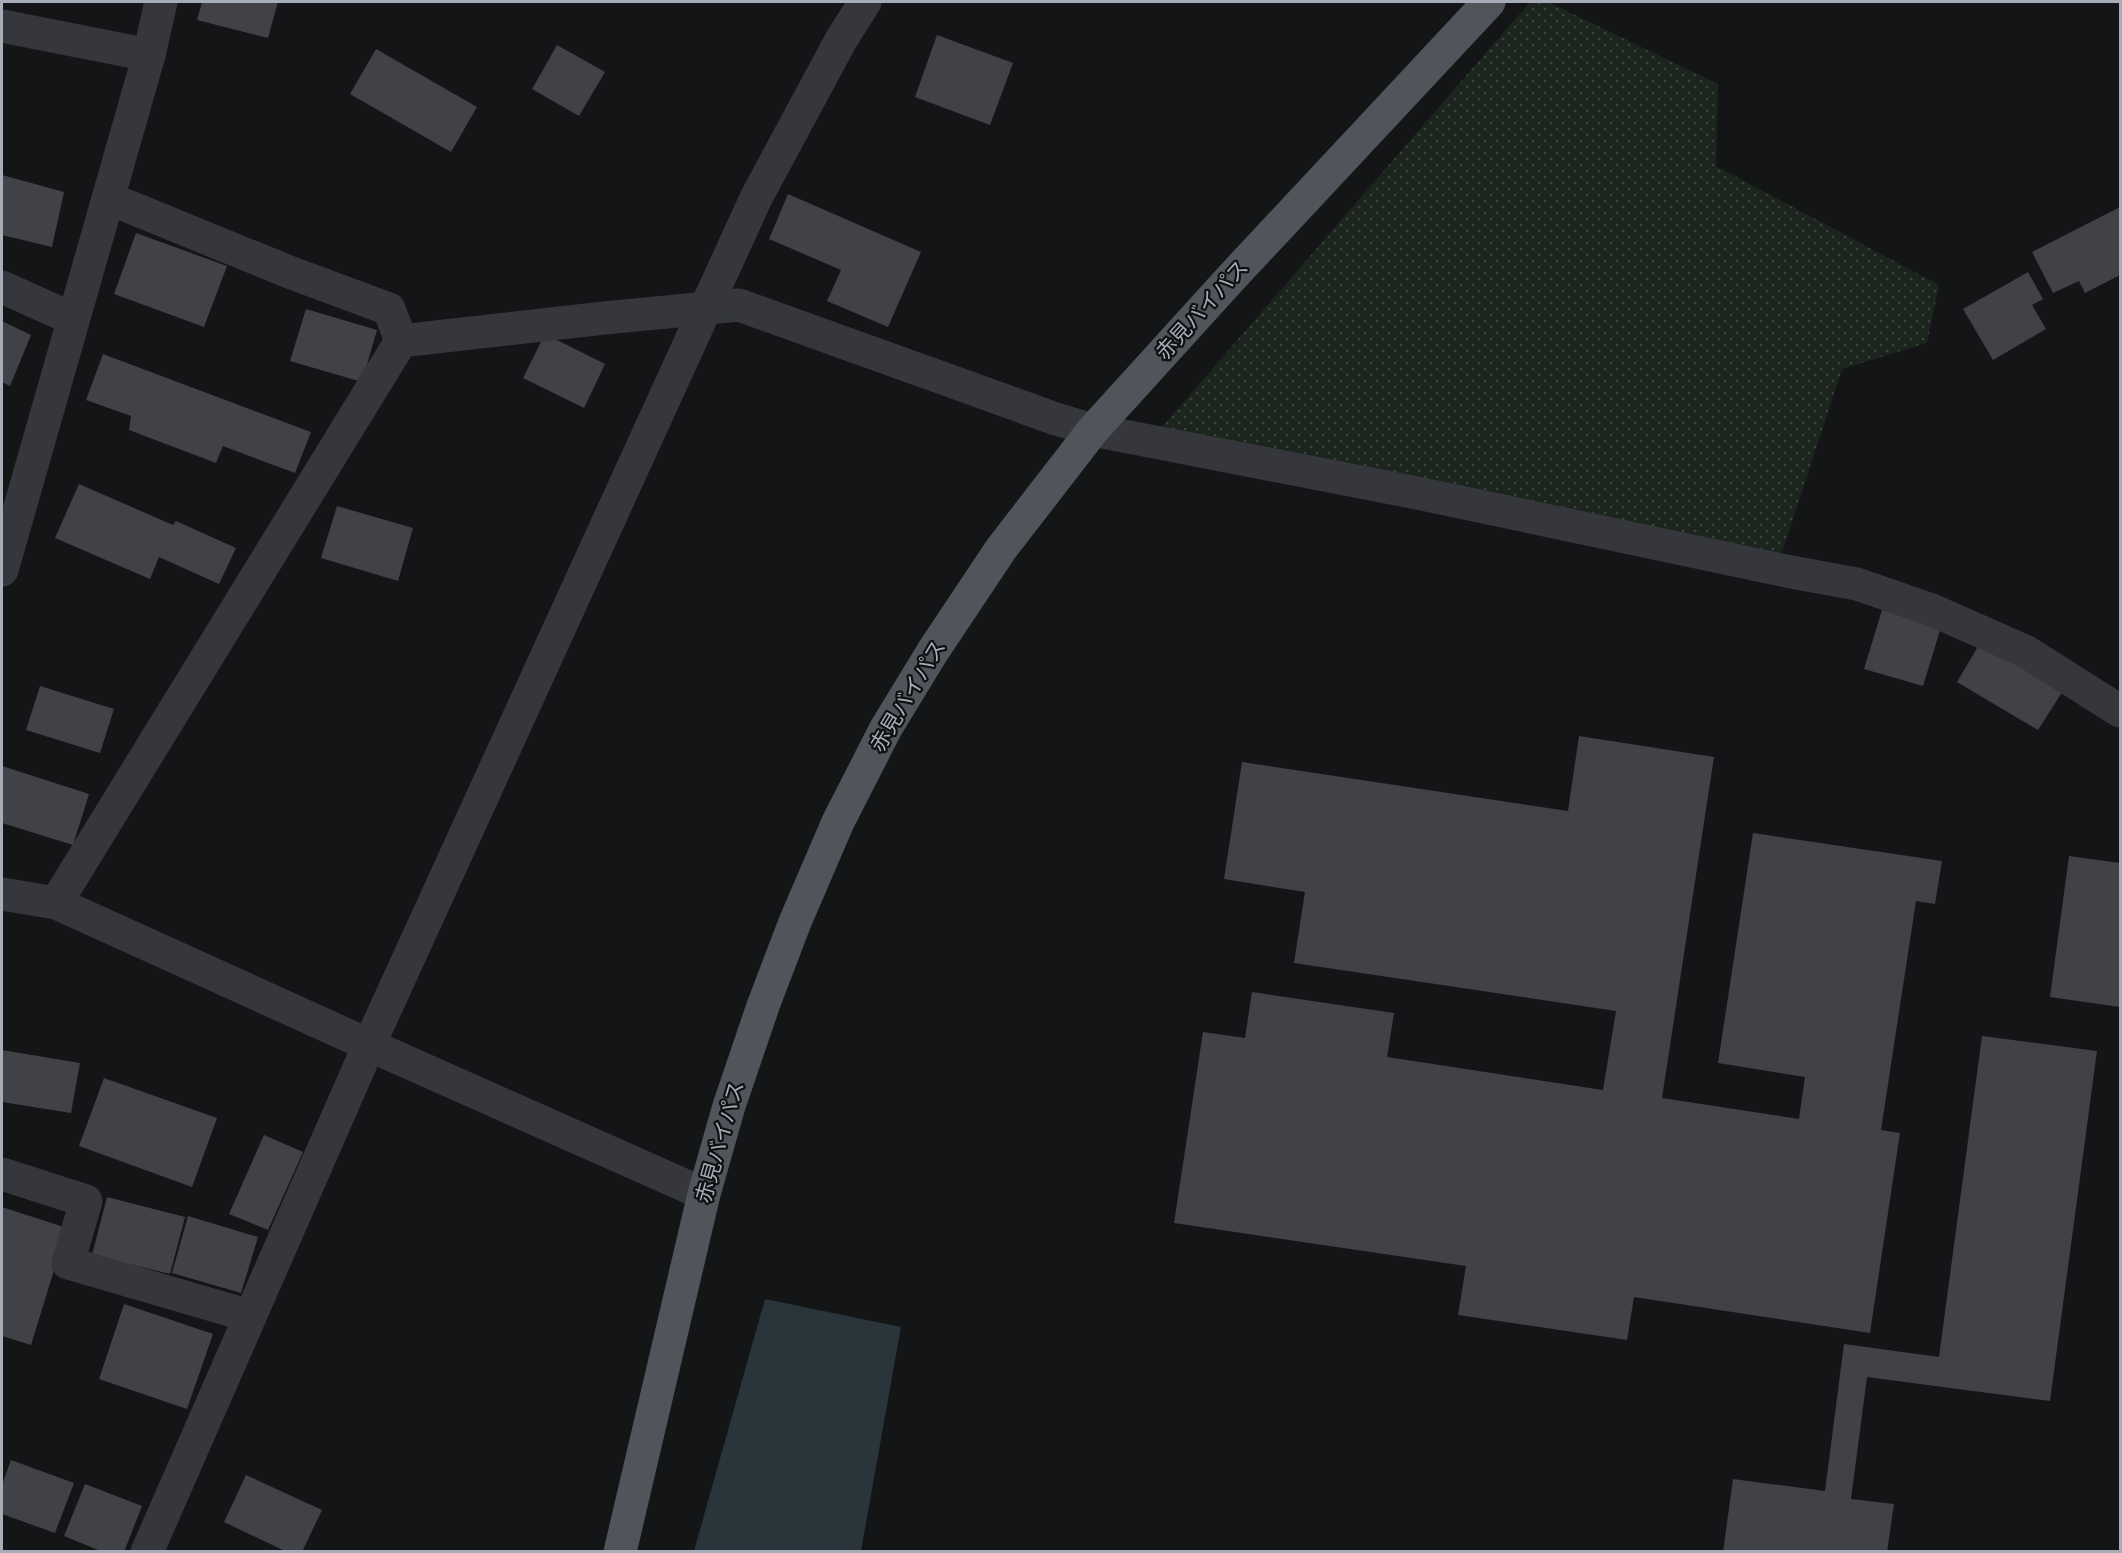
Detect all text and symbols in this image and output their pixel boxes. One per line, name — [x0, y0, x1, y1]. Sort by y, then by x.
street label: 赤見バイパス — [1150, 255, 1253, 365]
street label: 赤見バイパス — [865, 635, 951, 756]
street label: 赤見バイパス — [690, 1078, 749, 1206]

